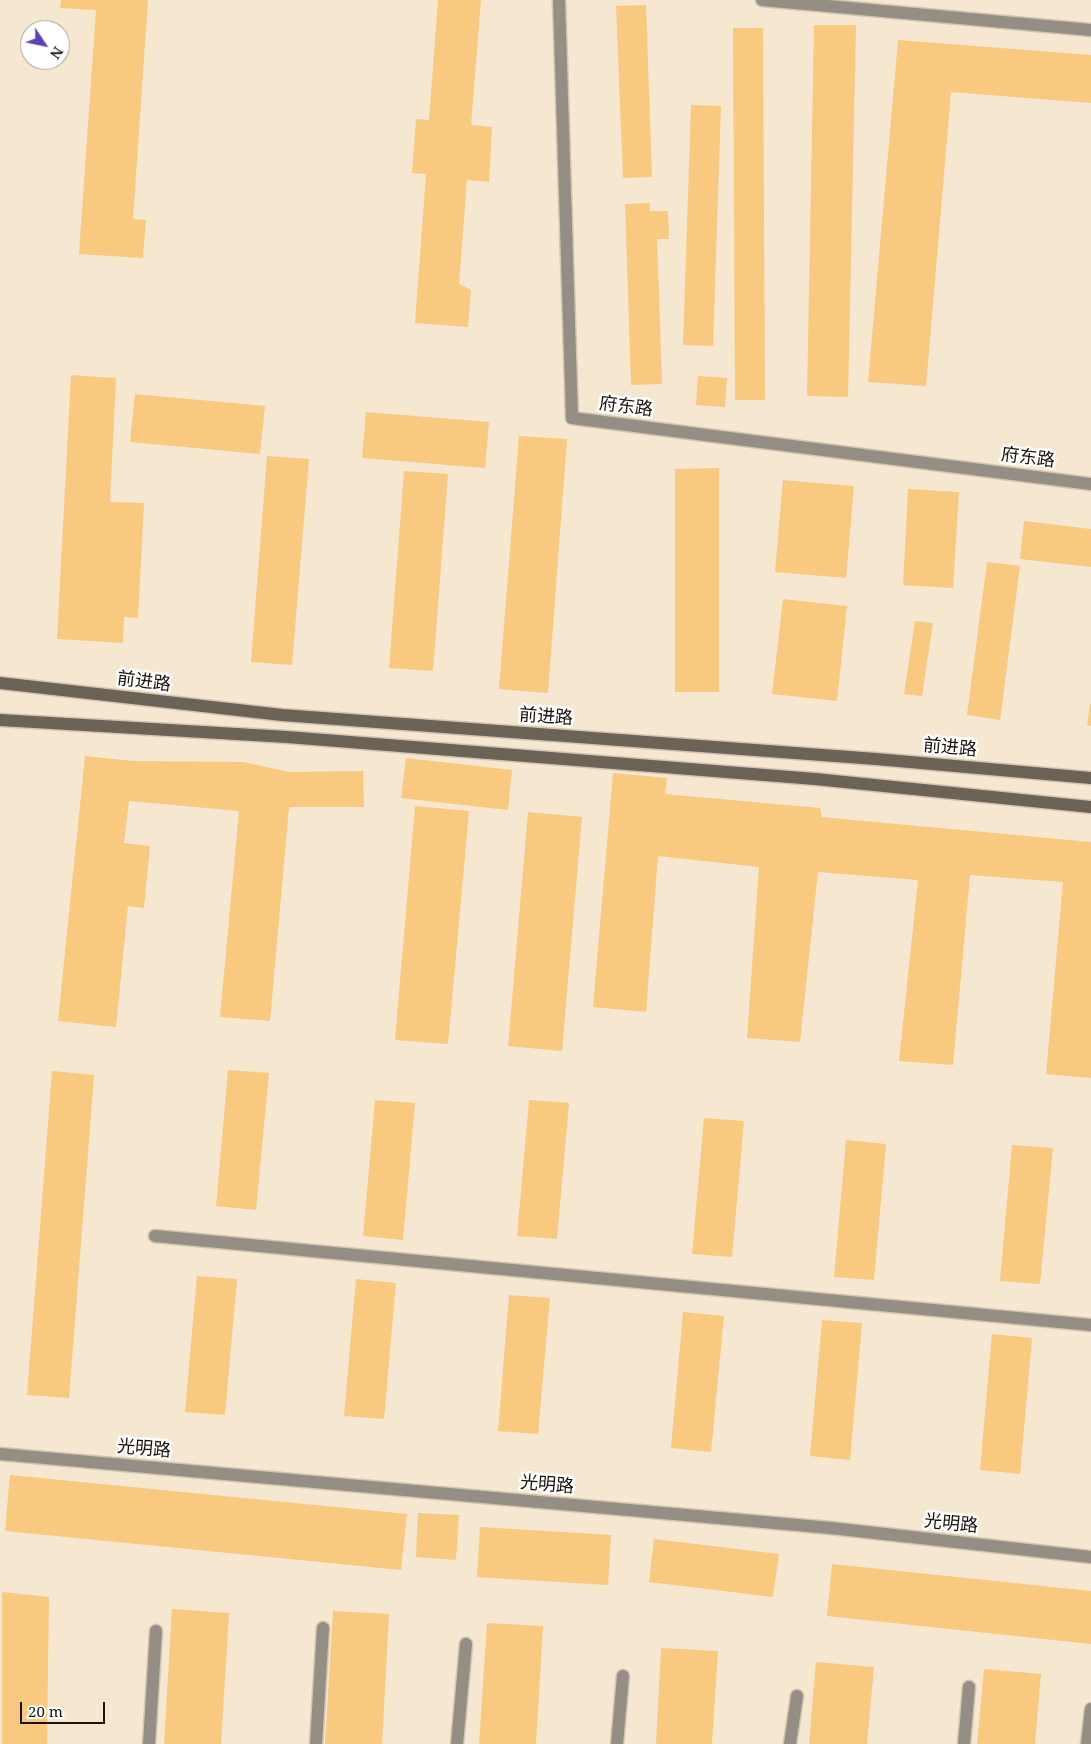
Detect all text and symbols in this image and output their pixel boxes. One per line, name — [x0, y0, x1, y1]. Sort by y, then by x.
north arrow — [20, 20, 70, 70]
text: N — [46, 43, 68, 63]
street label: 府东路 — [598, 393, 654, 421]
street label: 府东路 — [1000, 444, 1056, 472]
street label: 前进路 — [116, 668, 172, 696]
street label: 前进路 — [518, 704, 574, 730]
street label: 前进路 — [922, 735, 978, 761]
street label: 光明路 — [116, 1436, 172, 1462]
street label: 光明路 — [519, 1472, 575, 1498]
street label: 光明路 — [923, 1510, 979, 1538]
scale bar — [22, 1692, 108, 1724]
text: 20 m — [28, 1701, 63, 1721]

